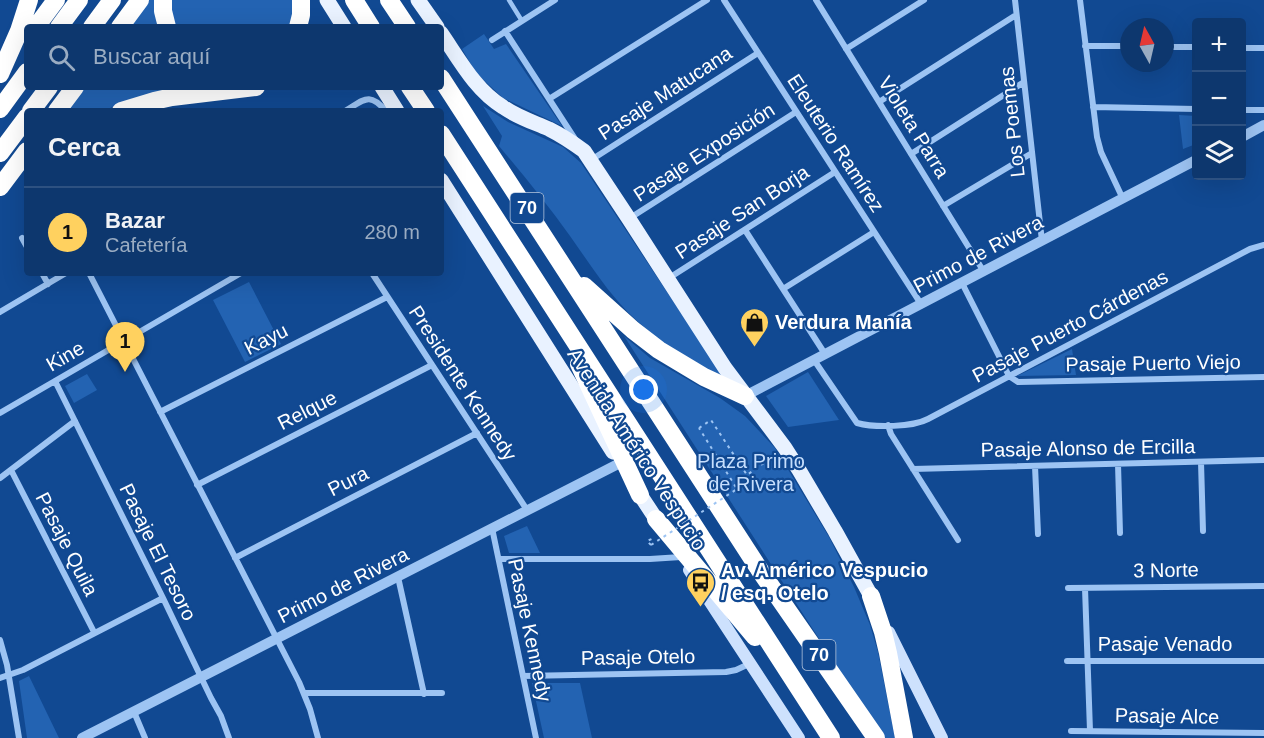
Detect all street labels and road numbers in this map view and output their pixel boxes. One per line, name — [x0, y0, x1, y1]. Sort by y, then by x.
street label: Pasaje Matucana — [594, 41, 737, 144]
street label: Los Poemas — [995, 66, 1029, 178]
street label: Eleuterio Ramírez — [783, 70, 889, 216]
street label: Violeta Parra — [874, 72, 954, 182]
street label: Pasaje Exposición — [629, 98, 779, 206]
street label: Pasaje San Borja — [671, 160, 814, 263]
road number: 70 — [510, 193, 544, 223]
street label: Primo de Rivera — [910, 210, 1047, 297]
street label: Pasaje Puerto Cárdenas — [969, 265, 1171, 387]
street label: Presidente Kennedy — [405, 301, 521, 465]
street label: Kayu — [241, 319, 291, 359]
street label: Kine — [42, 336, 88, 376]
street label: Avenida Américo Vespucio — [563, 344, 711, 554]
street label: Pasaje Puerto Viejo — [1065, 350, 1241, 376]
street label: Relque — [274, 386, 340, 434]
street label: Pasaje Alonso de Ercilla — [981, 435, 1196, 461]
street label: Pura — [324, 461, 373, 500]
street label: Pasaje El Tesoro — [115, 480, 201, 624]
street label: Pasaje Quila — [31, 488, 103, 600]
street label: Primo de Rivera — [274, 542, 413, 627]
street label: Pasaje Kennedy — [504, 556, 556, 704]
street label: 3 Norte — [1133, 558, 1199, 582]
street label: Pasaje Venado — [1098, 633, 1232, 655]
road number: 70 — [802, 640, 836, 670]
street label: Pasaje Otelo — [581, 645, 695, 669]
street label: Pasaje Alce — [1115, 704, 1219, 728]

